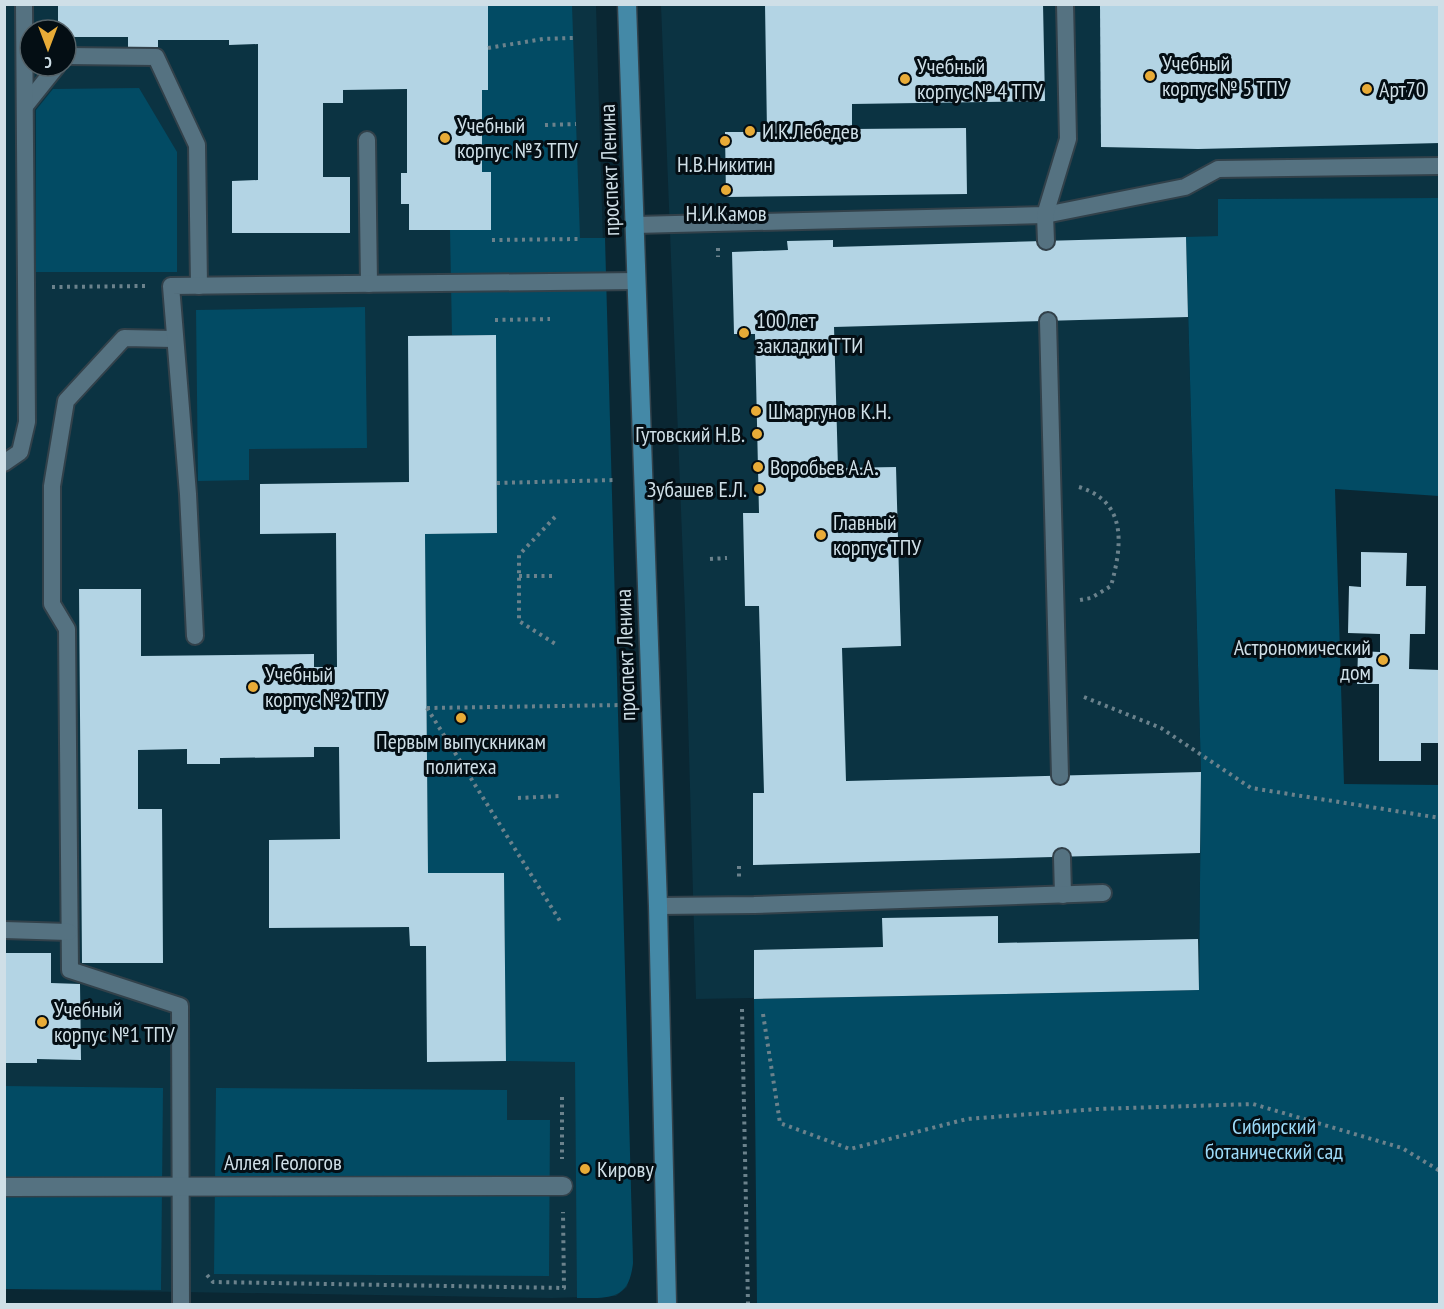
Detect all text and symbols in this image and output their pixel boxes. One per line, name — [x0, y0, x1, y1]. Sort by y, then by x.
north arrow — [18, 18, 78, 78]
place label: Учебный корпус № 5 ТПУ — [1162, 49, 1288, 102]
place label: Учебный корпус № 4 ТПУ — [917, 52, 1043, 105]
text: С — [44, 53, 52, 73]
marker: Учебный корпус № 5 ТПУ — [1143, 69, 1157, 83]
marker: Учебный корпус № 4 ТПУ — [898, 72, 912, 86]
place label: Арт70 — [1379, 75, 1426, 103]
marker: Арт70 — [1360, 82, 1374, 96]
street label: проспект Ленина — [593, 103, 625, 237]
place label: Учебный корпус №3 ТПУ — [457, 111, 578, 164]
place label: И.К.Лебедев — [762, 117, 859, 145]
marker: И.К.Лебедев — [743, 124, 757, 138]
marker: Учебный корпус №3 ТПУ — [438, 131, 452, 145]
marker: Н.В.Никитин — [718, 134, 732, 148]
place label: Н.В.Никитин — [677, 150, 773, 178]
marker: Н.И.Камов — [719, 183, 733, 197]
place label: Н.И.Камов — [685, 199, 767, 227]
place label: 100 лет закладки ТТИ — [756, 306, 863, 359]
marker: 100 лет закладки ТТИ — [737, 326, 751, 340]
place label: Шмаргунов К.Н. — [768, 397, 891, 425]
marker: Шмаргунов К.Н. — [749, 404, 763, 418]
place label: Гутовский Н.В. — [635, 420, 745, 448]
marker: Гутовский Н.В. — [750, 427, 764, 441]
place label: Воробьев А.А. — [770, 453, 878, 481]
marker: Воробьев А.А. — [751, 460, 765, 474]
place label: Зубашев Е.Л. — [647, 475, 747, 503]
marker: Зубашев Е.Л. — [752, 482, 766, 496]
place label: Главный корпус ТПУ — [833, 508, 921, 561]
marker: Главный корпус ТПУ — [814, 528, 828, 542]
street label: проспект Ленина — [609, 588, 641, 722]
place label: Астрономический дом — [1234, 633, 1371, 686]
marker: Астрономический дом — [1376, 653, 1390, 667]
place label: Учебный корпус №2 ТПУ — [265, 660, 386, 713]
marker: Учебный корпус №2 ТПУ — [246, 680, 260, 694]
marker: Первым выпускникам политеха — [454, 711, 468, 725]
place label: Первым выпускникам политеха — [376, 727, 546, 780]
place label: Учебный корпус №1 ТПУ — [54, 995, 175, 1048]
marker: Учебный корпус №1 ТПУ — [35, 1015, 49, 1029]
park label: Сибирский ботанический сад — [1205, 1112, 1343, 1165]
street label: Аллея Геологов — [224, 1148, 342, 1176]
place label: Кирову — [597, 1155, 654, 1183]
marker: Кирову — [578, 1162, 592, 1176]

